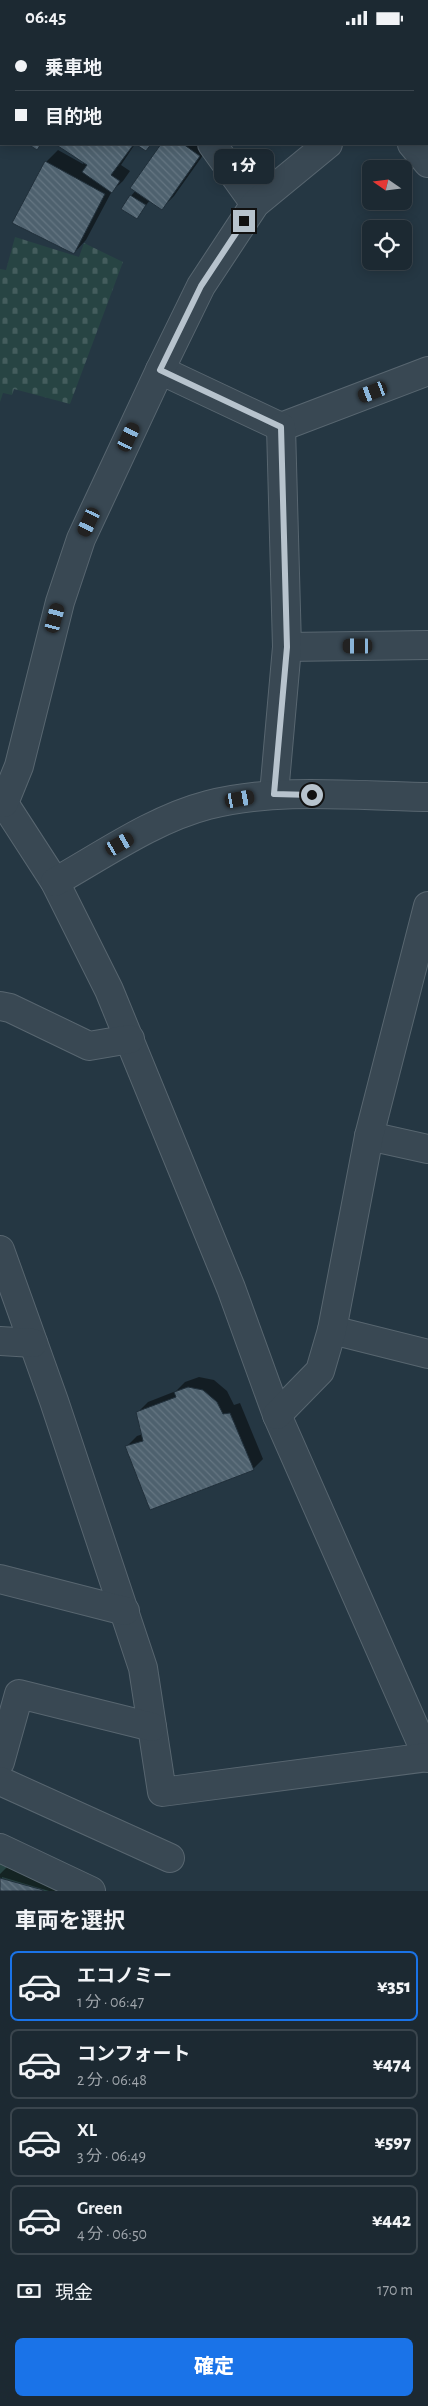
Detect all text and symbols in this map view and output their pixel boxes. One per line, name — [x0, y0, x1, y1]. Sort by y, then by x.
text: 06:45 — [25, 8, 66, 27]
text: 乗車地 — [45, 59, 102, 78]
text: 目的地 — [45, 108, 102, 127]
callout: 1 分 — [214, 149, 274, 183]
text: 1 分 — [232, 158, 256, 174]
north arrow — [362, 160, 412, 210]
map controls — [362, 160, 412, 270]
route end — [233, 210, 255, 232]
button: locate — [362, 220, 412, 270]
car — [356, 380, 389, 404]
car — [115, 420, 142, 454]
car — [75, 505, 102, 539]
car — [43, 602, 66, 634]
car — [343, 639, 373, 654]
route start — [301, 784, 323, 806]
car — [223, 789, 256, 809]
car — [103, 830, 136, 858]
text: 車両を選択 — [15, 1910, 125, 1932]
icon: car — [17, 1964, 62, 2009]
text: エコノミー — [77, 1967, 172, 1986]
text: ¥351 — [377, 1977, 411, 1996]
text: 1 分 · 06:47 — [77, 1994, 144, 2010]
icon: car — [17, 2042, 62, 2087]
text: コンフォート — [77, 2045, 190, 2064]
text: ¥474 — [373, 2055, 411, 2074]
text: 2 分 · 06:48 — [77, 2072, 147, 2088]
icon: car — [17, 2120, 62, 2165]
text: XL — [77, 2121, 97, 2140]
text: ¥597 — [375, 2133, 411, 2152]
text: 3 分 · 06:49 — [77, 2148, 146, 2164]
icon: car — [17, 2198, 62, 2243]
text: Green — [77, 2199, 123, 2218]
text: ¥442 — [372, 2211, 411, 2230]
text: 4 分 · 06:50 — [77, 2226, 147, 2242]
icon: cash — [15, 2277, 43, 2305]
text: 170 m — [377, 2282, 413, 2298]
text: 現金 — [55, 2284, 93, 2303]
button: 確定 — [15, 2338, 413, 2396]

